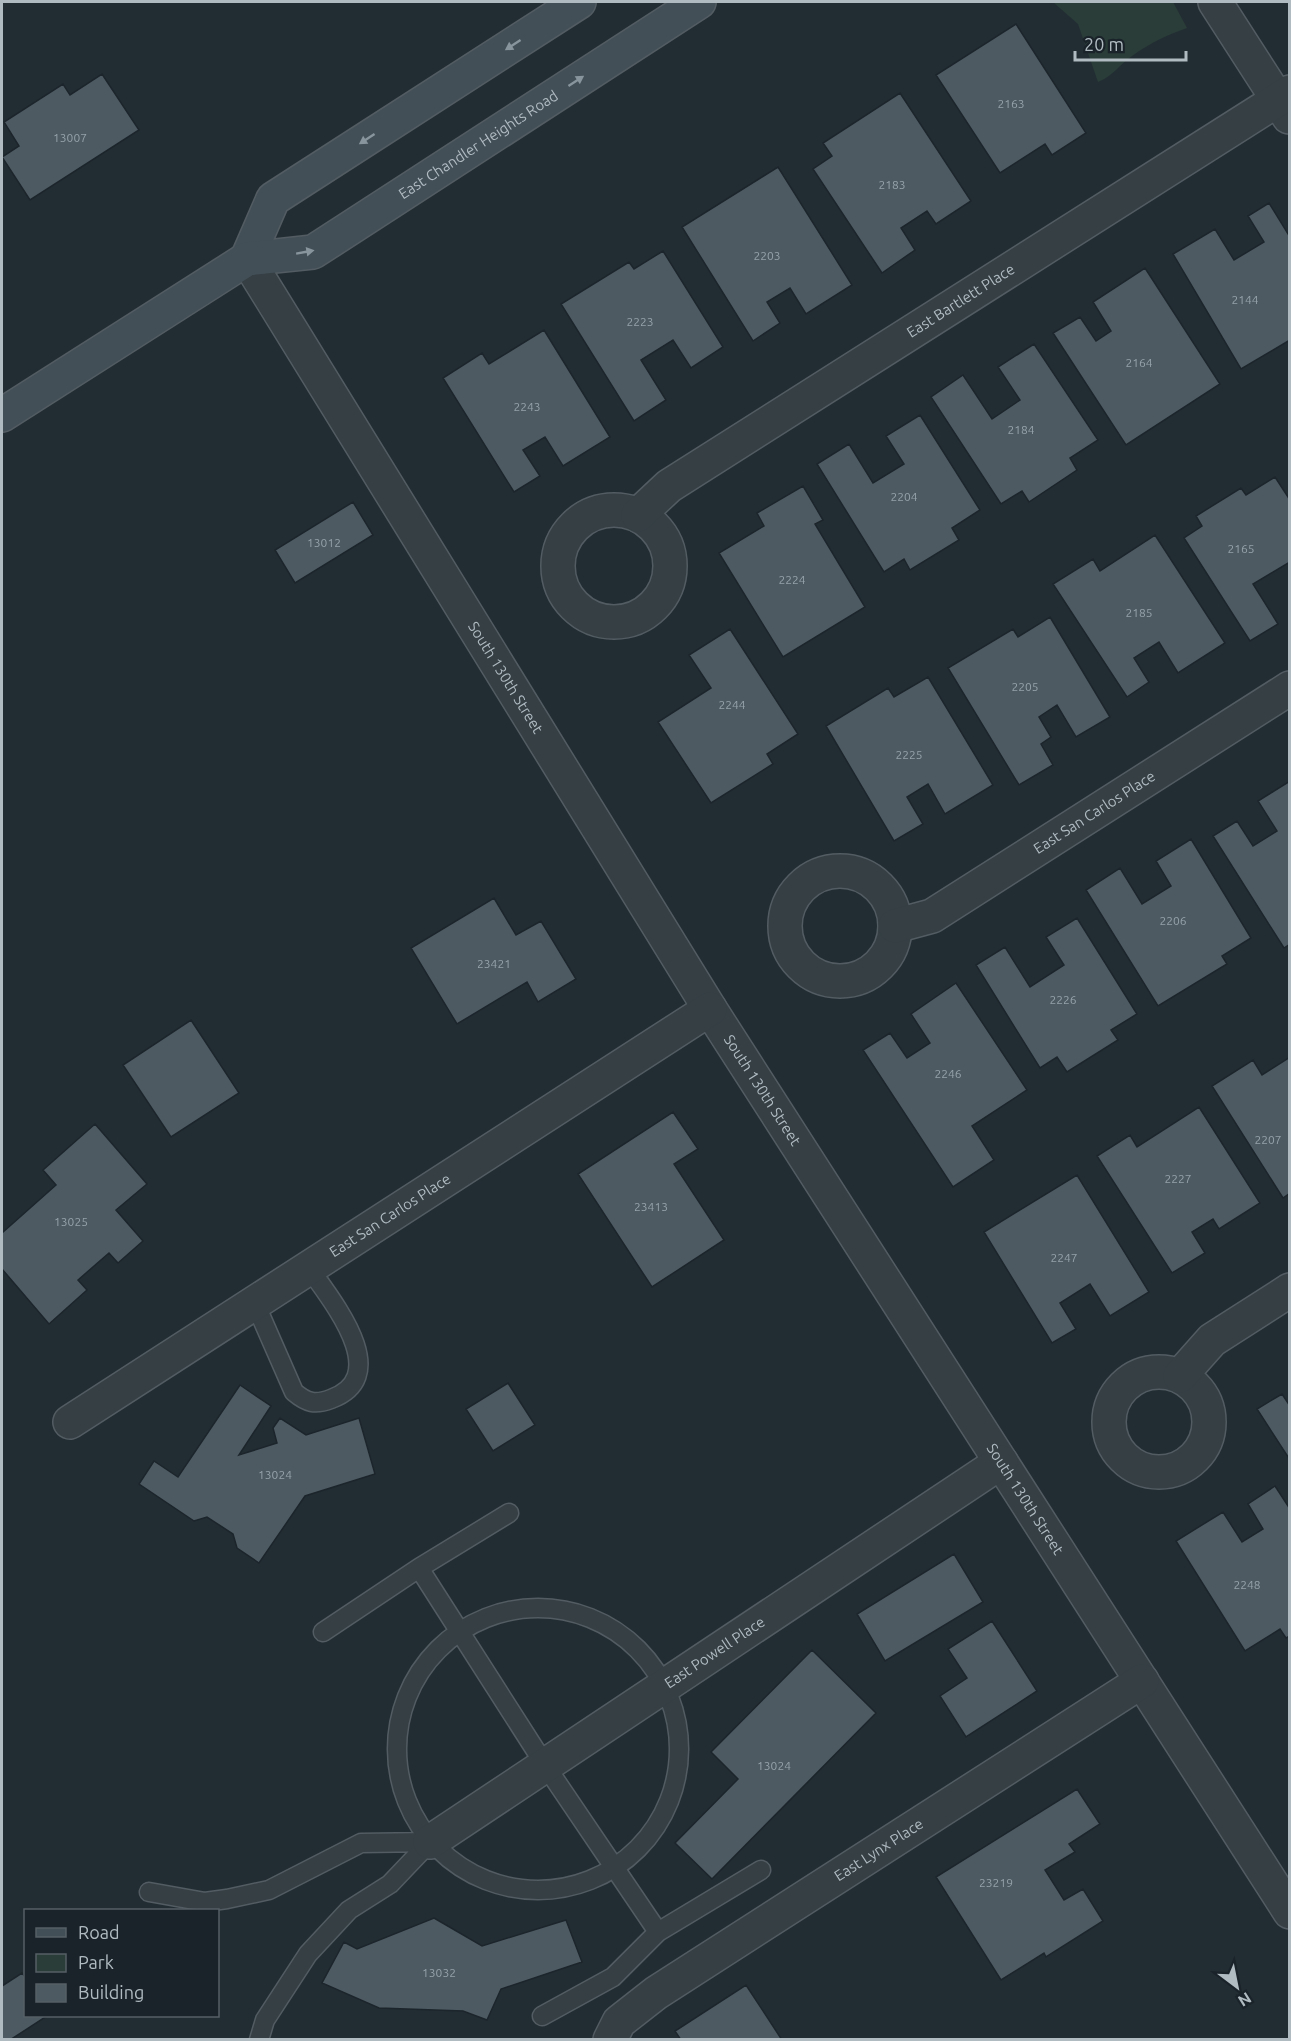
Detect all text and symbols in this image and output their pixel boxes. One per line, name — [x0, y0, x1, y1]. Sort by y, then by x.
scale bar — [1075, 24, 1186, 62]
text: 20 m — [1084, 34, 1124, 54]
one-way arrow — [504, 39, 521, 50]
one-way arrow — [568, 76, 584, 87]
street label: East Chandler Heights Road — [395, 87, 561, 202]
house number: 2163 — [997, 97, 1025, 110]
house number: 13007 — [53, 131, 87, 144]
one-way arrow — [359, 133, 375, 144]
house number: 2183 — [878, 178, 906, 191]
one-way arrow — [296, 247, 315, 256]
house number: 2203 — [753, 249, 781, 262]
street label: East Bartlett Place — [904, 260, 1017, 341]
house number: 2144 — [1231, 293, 1259, 306]
house number: 2223 — [626, 315, 654, 328]
house number: 2164 — [1125, 356, 1153, 369]
house number: 2243 — [513, 400, 541, 413]
house number: 2184 — [1007, 423, 1035, 436]
house number: 2204 — [890, 490, 918, 503]
house number: 13012 — [307, 536, 341, 549]
house number: 2165 — [1227, 542, 1255, 555]
house number: 2224 — [778, 573, 806, 586]
house number: 2185 — [1125, 606, 1153, 619]
street label: South 130th Street — [465, 618, 547, 737]
house number: 2205 — [1011, 680, 1039, 693]
house number: 2244 — [718, 698, 746, 711]
house number: 2225 — [895, 748, 923, 761]
street label: East San Carlos Place — [1030, 767, 1158, 857]
house number: 2206 — [1159, 914, 1187, 927]
house number: 23421 — [477, 957, 511, 970]
house number: 2226 — [1049, 993, 1077, 1006]
street label: South 130th Street — [721, 1031, 805, 1149]
house number: 2246 — [934, 1067, 962, 1080]
house number: 2207 — [1254, 1133, 1282, 1146]
street label: East San Carlos Place — [326, 1170, 454, 1260]
house number: 2227 — [1164, 1172, 1192, 1185]
house number: 23413 — [634, 1200, 668, 1213]
house number: 13025 — [54, 1215, 88, 1228]
house number: 2247 — [1050, 1251, 1078, 1264]
street label: South 130th Street — [983, 1440, 1067, 1558]
house number: 13024 — [258, 1468, 292, 1481]
house number: 2248 — [1233, 1578, 1261, 1591]
street label: East Powell Place — [661, 1613, 768, 1692]
house number: 13024 — [757, 1759, 791, 1772]
street label: East Lynx Place — [831, 1815, 926, 1884]
house number: 23219 — [979, 1876, 1013, 1889]
legend — [24, 1909, 219, 2017]
text: Road — [78, 1922, 120, 1942]
text: Park — [78, 1952, 114, 1972]
north arrow — [1207, 1957, 1267, 2017]
house number: 13032 — [422, 1966, 456, 1979]
text: Building — [78, 1982, 144, 2002]
text: N — [1235, 1989, 1255, 2011]

